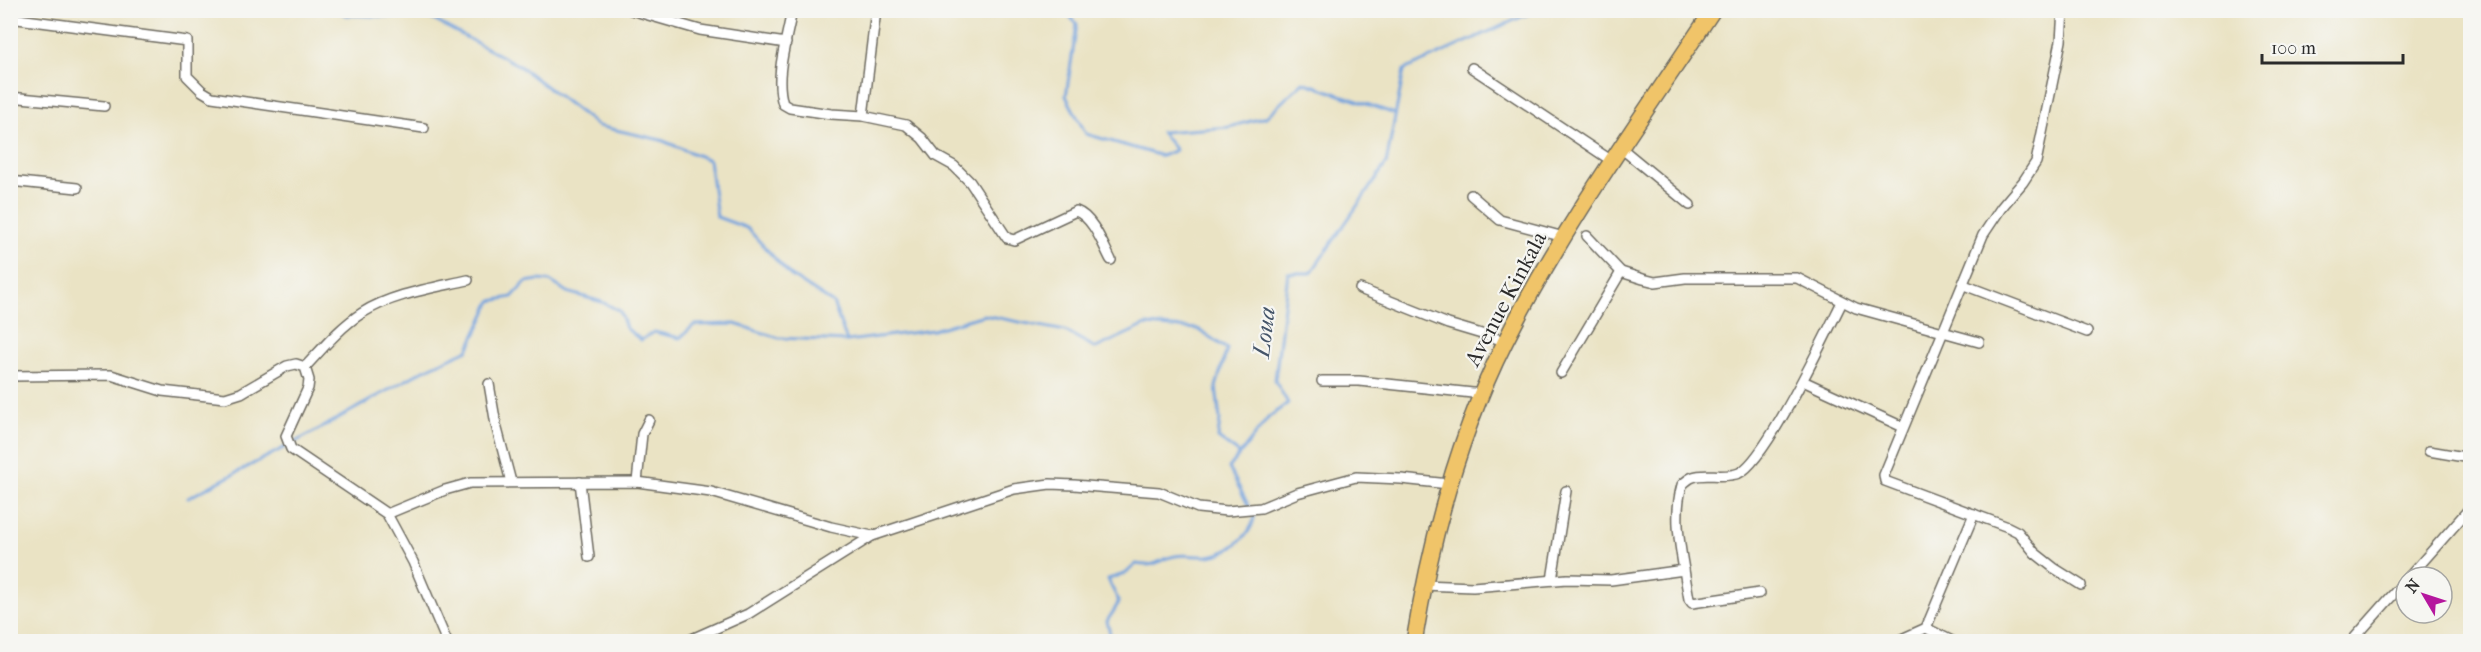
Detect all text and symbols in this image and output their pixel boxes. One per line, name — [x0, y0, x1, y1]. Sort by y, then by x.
scale bar — [2262, 27, 2403, 65]
text: 100 m — [2271, 38, 2316, 59]
street label: Avenue Kinkala — [1459, 227, 1553, 372]
water label: Loua — [1247, 305, 1281, 361]
north arrow — [2394, 565, 2454, 625]
text: N — [2402, 575, 2424, 597]

